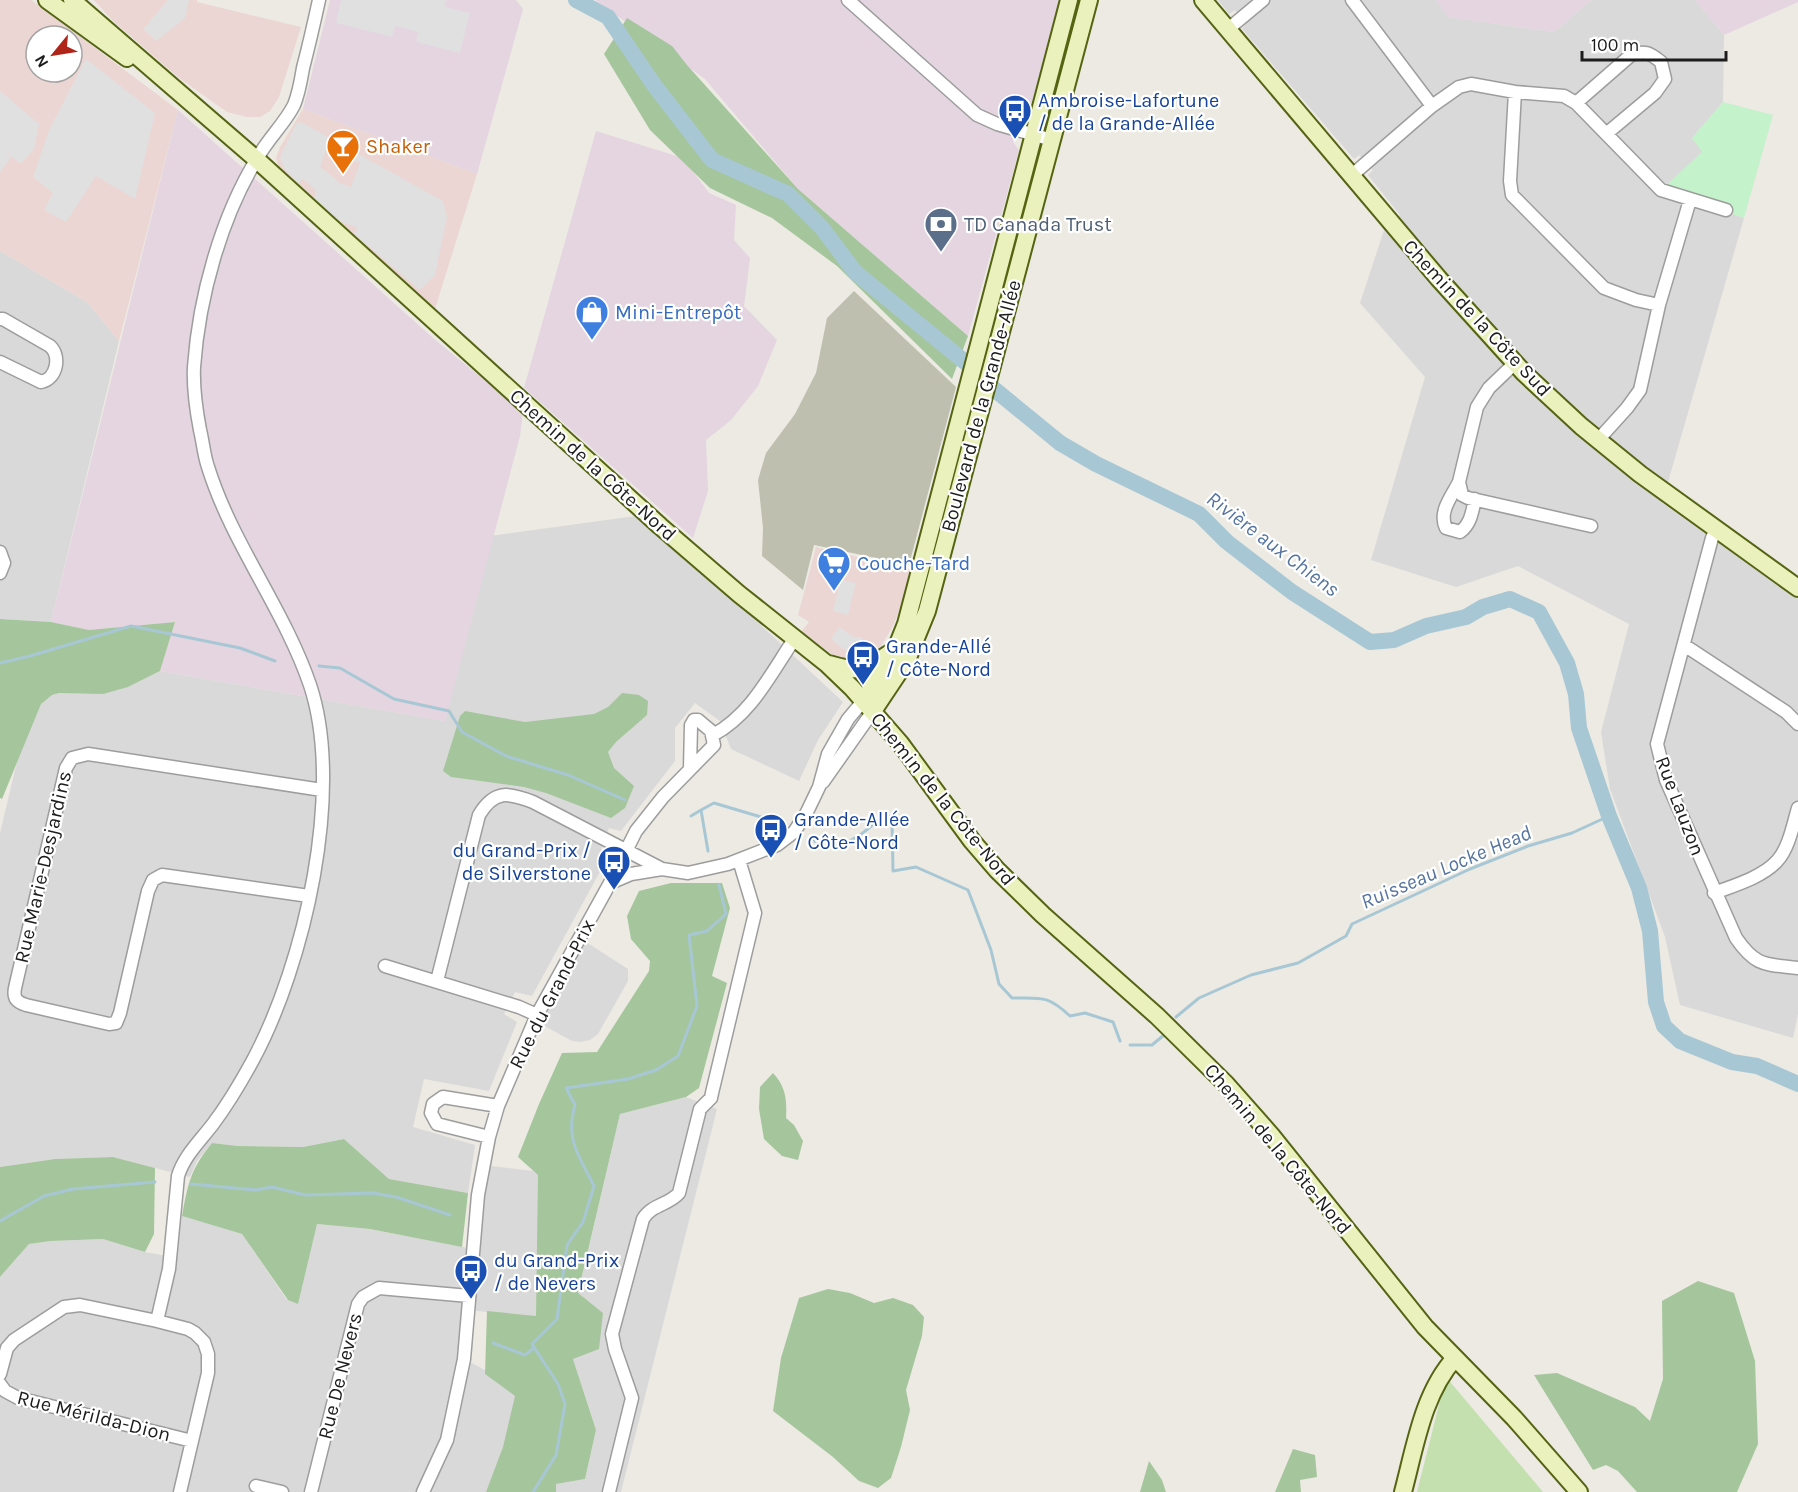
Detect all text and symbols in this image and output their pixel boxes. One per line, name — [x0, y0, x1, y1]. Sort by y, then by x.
north arrow — [24, 24, 84, 84]
scale bar — [1582, 24, 1726, 62]
text: 100 m — [1591, 34, 1639, 56]
text: N — [30, 52, 53, 71]
place label: Ambroise-Lafortune / de la Grande-Allée — [1038, 89, 1219, 135]
bus stop icon: Ambroise-Lafortune / de la Grande-Allée — [997, 93, 1033, 140]
bar icon: Shaker — [325, 128, 361, 175]
place label: Shaker — [366, 135, 431, 158]
bank icon: TD Canada Trust — [923, 206, 959, 253]
place label: TD Canada Trust — [964, 213, 1112, 236]
street label: Chemin de la Côte Sud — [1398, 235, 1556, 401]
street label: Boulevard de la Grande-Allée — [936, 277, 1026, 535]
shop icon: Mini-Entrepôt — [574, 294, 610, 341]
place label: Mini-Entrepôt — [615, 301, 742, 324]
street label: Chemin de la Côte-Nord — [505, 384, 681, 546]
water label: Rivière aux Chiens — [1202, 486, 1344, 602]
supermarket icon: Couche-Tard — [816, 545, 852, 592]
place label: Couche-Tard — [857, 552, 970, 575]
place label: Grande-Allé / Côte-Nord — [886, 635, 991, 681]
bus stop icon: Grande-Allé / Côte-Nord — [845, 639, 881, 686]
street label: Chemin de la Côte-Nord — [866, 708, 1020, 890]
street label: Rue Lauzon — [1651, 753, 1709, 859]
street label: Rue Marie-Desjardins — [10, 769, 76, 965]
place label: Grande-Allée / Côte-Nord — [794, 808, 910, 854]
bus stop icon: Grande-Allée / Côte-Nord — [753, 812, 789, 859]
water label: Ruisseau Locke Head — [1357, 820, 1535, 914]
place label: du Grand-Prix / de Silverstone — [452, 839, 591, 885]
bus stop icon: du Grand-Prix / de Silverstone — [596, 844, 632, 891]
street label: Rue du Grand-Prix — [504, 915, 600, 1073]
street label: Chemin de la Côte-Nord — [1200, 1059, 1356, 1239]
place label: du Grand-Prix / de Nevers — [494, 1249, 619, 1295]
bus stop icon: du Grand-Prix / de Nevers — [453, 1253, 489, 1300]
street label: Rue De Nevers — [313, 1310, 367, 1442]
street label: Rue Mérilda-Dion — [15, 1386, 173, 1446]

